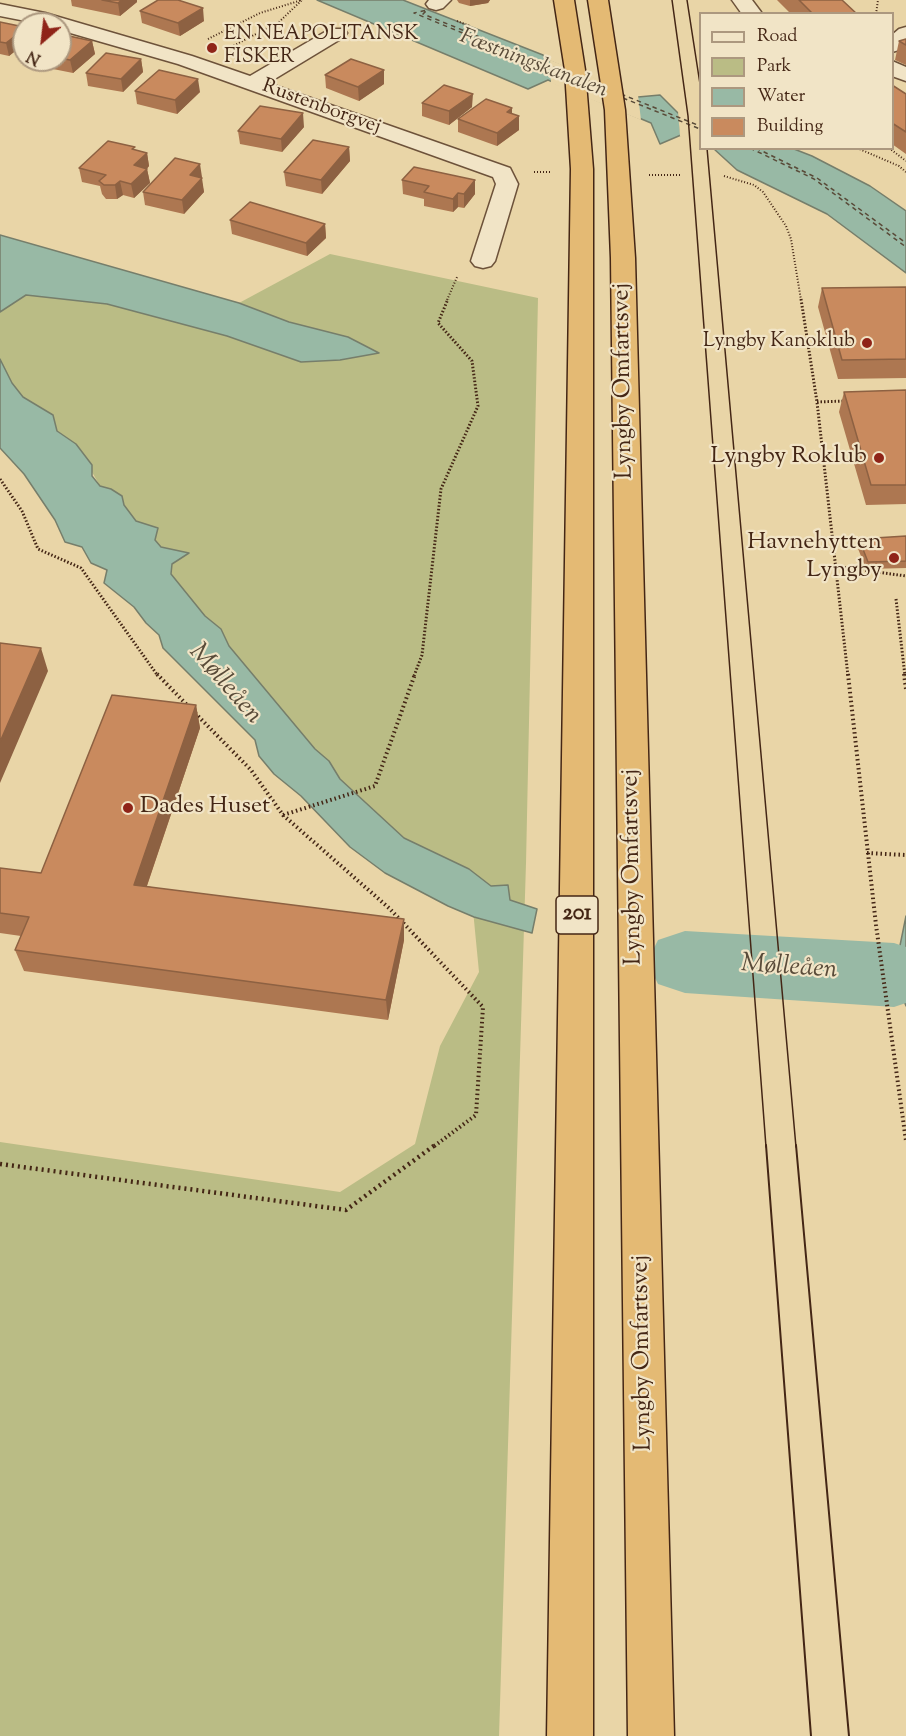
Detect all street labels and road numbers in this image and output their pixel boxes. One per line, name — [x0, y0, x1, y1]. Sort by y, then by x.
street label: Rustenborgvej — [258, 75, 384, 141]
street label: Lyngby Omfartsvej — [609, 283, 641, 479]
street label: Lyngby Omfartsvej — [618, 769, 650, 965]
road number: 201 — [556, 896, 598, 934]
street label: Lyngby Omfartsvej — [628, 1255, 660, 1451]

